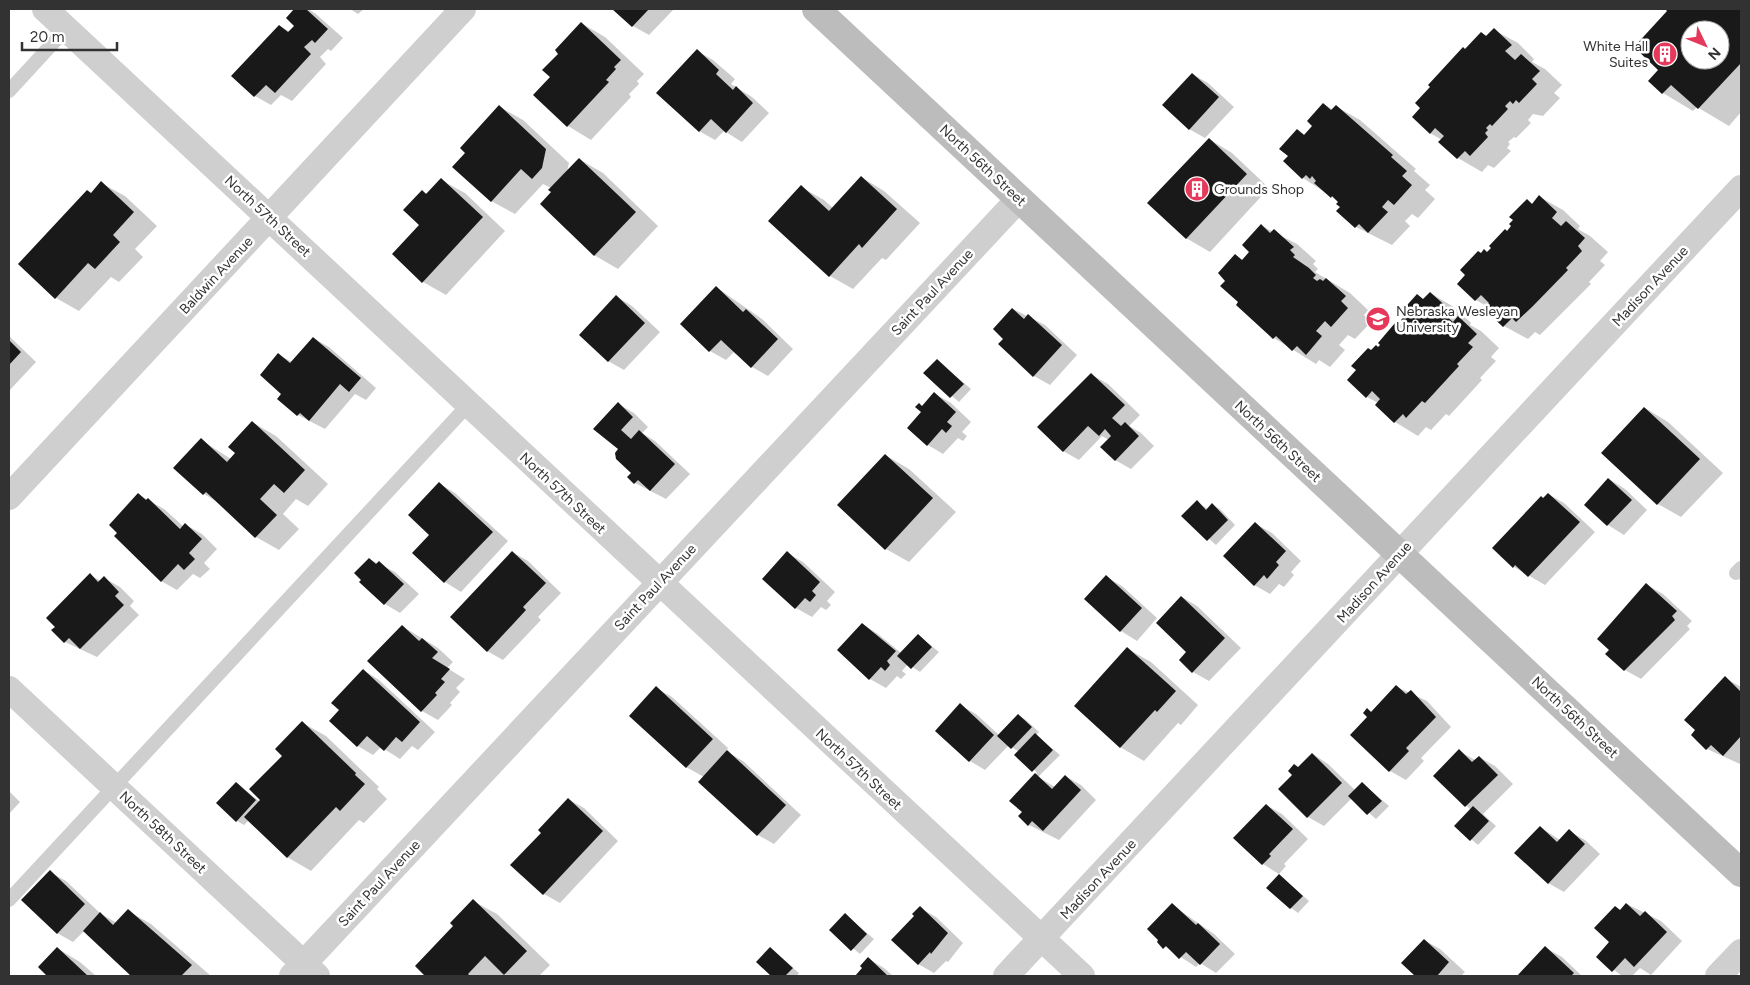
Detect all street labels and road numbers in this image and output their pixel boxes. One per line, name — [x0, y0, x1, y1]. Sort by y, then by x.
street label: North 56th Street — [936, 121, 1029, 210]
street label: North 57th Street — [221, 172, 314, 261]
street label: Baldwin Avenue — [176, 233, 257, 318]
street label: Madison Avenue — [1609, 242, 1692, 330]
street label: Saint Paul Avenue — [888, 245, 977, 339]
street label: North 56th Street — [1231, 397, 1324, 486]
street label: North 57th Street — [516, 449, 609, 538]
street label: Madison Avenue — [1333, 538, 1416, 627]
street label: Saint Paul Avenue — [611, 540, 700, 634]
street label: North 56th Street — [1528, 673, 1621, 762]
street label: North 57th Street — [812, 725, 905, 814]
street label: North 58th Street — [116, 788, 210, 877]
street label: Madison Avenue — [1057, 835, 1140, 923]
street label: Saint Paul Avenue — [335, 836, 424, 930]

